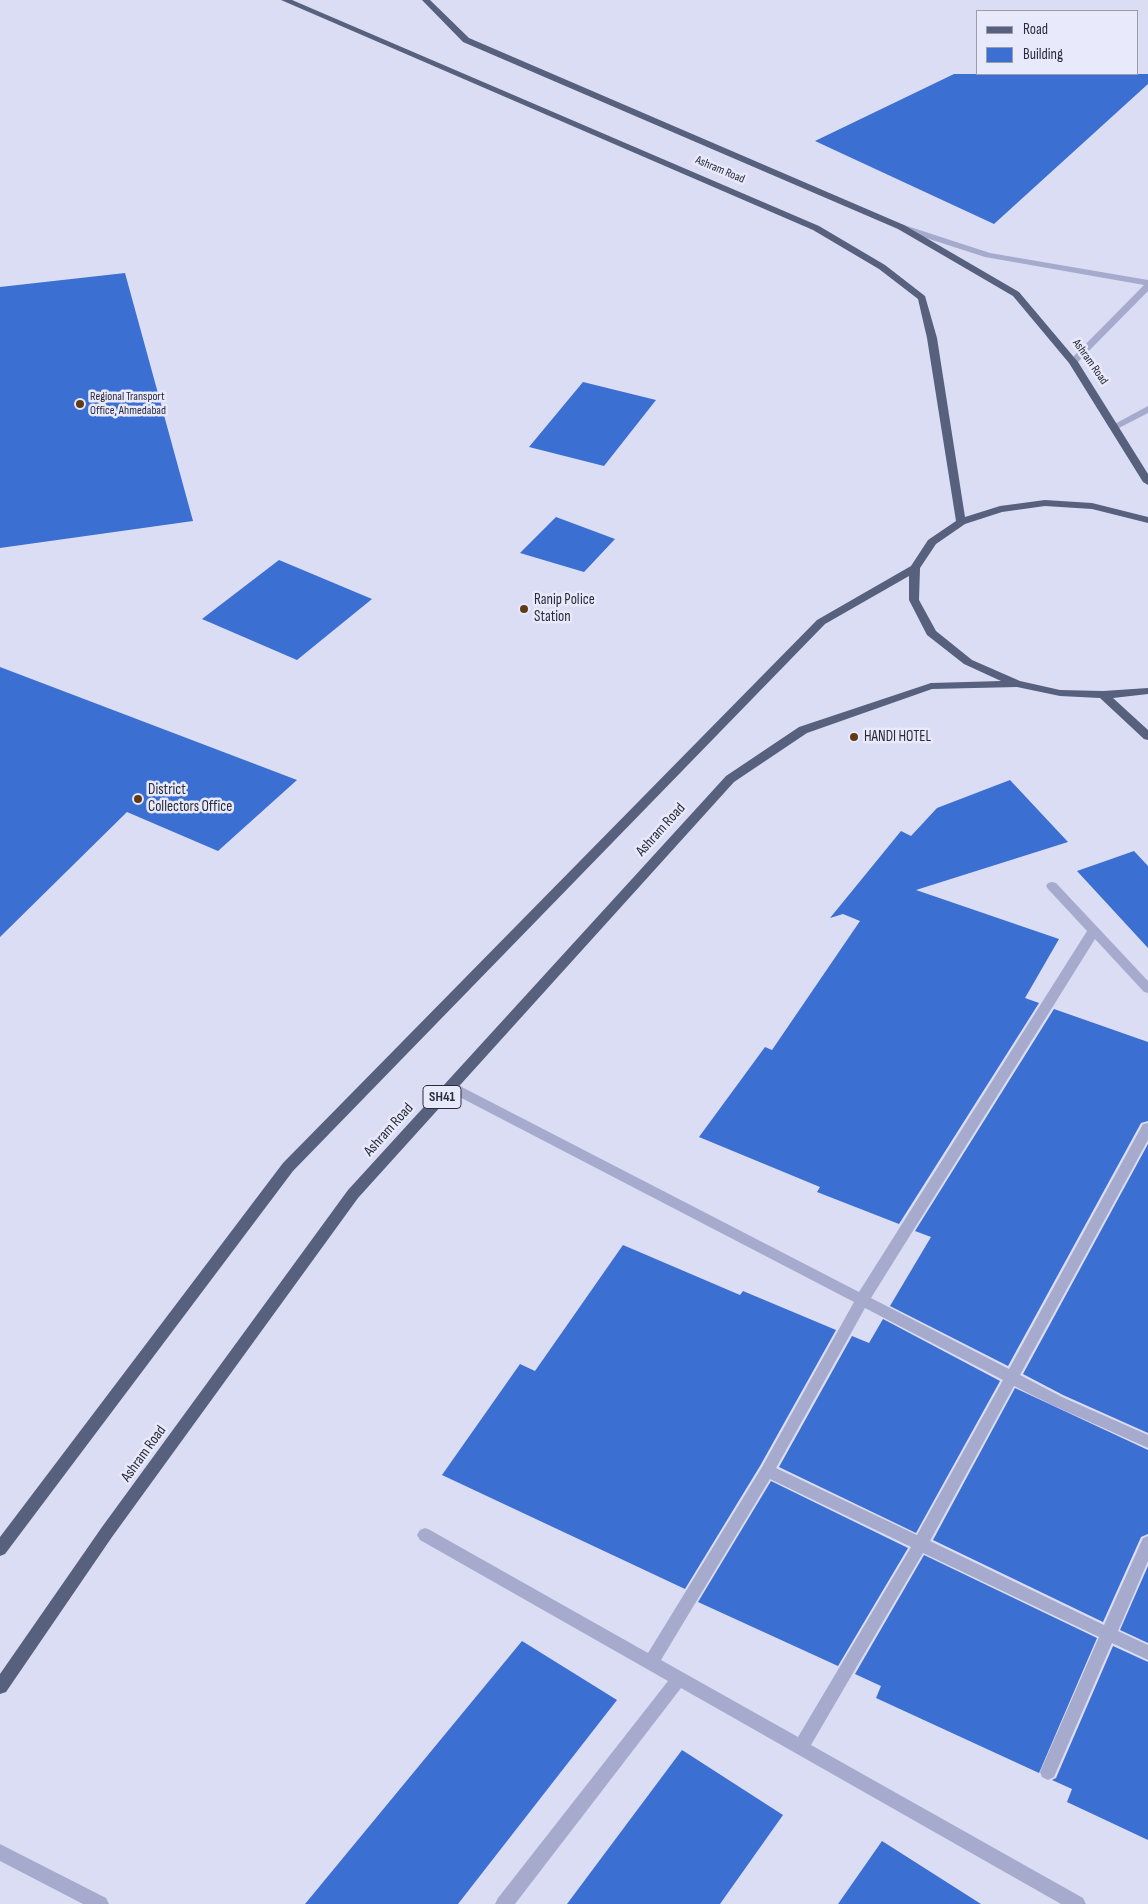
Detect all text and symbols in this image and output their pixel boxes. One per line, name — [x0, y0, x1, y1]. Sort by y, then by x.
legend — [976, 10, 1138, 75]
text: Road — [1023, 20, 1048, 39]
text: Building — [1023, 45, 1063, 64]
street label: Ashram Road — [693, 153, 747, 187]
street label: Ashram Road — [1069, 337, 1111, 387]
place label: Regional Transport Office, Ahmedabad — [90, 390, 166, 418]
marker: Regional Transport Office, Ahmedabad — [74, 398, 86, 410]
place label: Ranip Police Station — [534, 591, 595, 626]
marker: Ranip Police Station — [518, 603, 530, 615]
place label: HANDI HOTEL — [864, 728, 931, 746]
marker: HANDI HOTEL — [848, 731, 860, 743]
place label: District Collectors Office — [148, 781, 232, 816]
marker: District Collectors Office — [132, 793, 144, 805]
street label: Ashram Road — [633, 800, 689, 860]
road number: SH41 — [423, 1086, 461, 1108]
street label: Ashram Road — [361, 1100, 417, 1160]
street label: Ashram Road — [118, 1422, 170, 1486]

